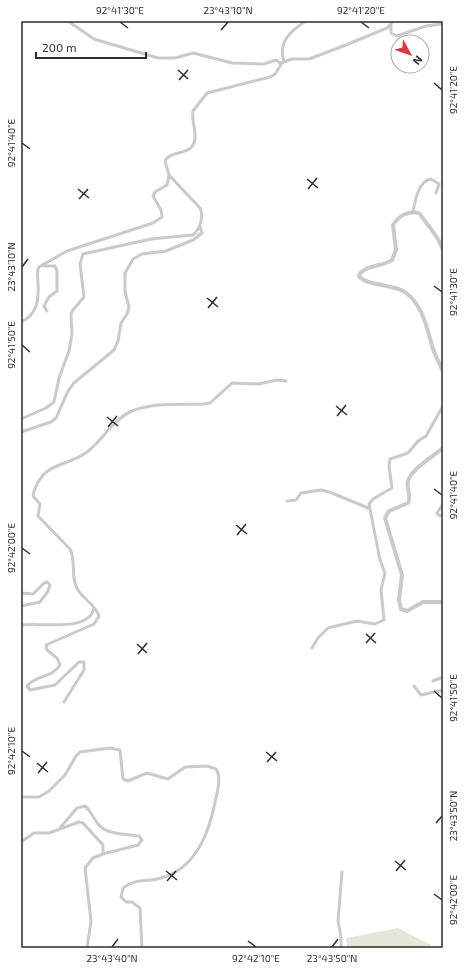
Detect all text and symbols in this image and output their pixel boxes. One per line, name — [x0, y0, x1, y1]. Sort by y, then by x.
text: 92°41'30"E — [96, 4, 144, 16]
text: 23°43'10"N — [203, 4, 253, 16]
text: 92°41'20"E — [337, 4, 385, 16]
scale bar — [36, 34, 146, 60]
north arrow — [390, 34, 430, 74]
text: 200 m — [42, 40, 76, 54]
text: N — [410, 54, 426, 68]
text: 92°41'20"E — [447, 66, 459, 114]
text: 92°41'40"E — [5, 118, 17, 167]
text: 23°43'10"N — [5, 242, 17, 292]
text: 92°41'30"E — [447, 268, 459, 316]
text: 92°41'50"E — [5, 321, 17, 369]
text: 92°41'40"E — [447, 470, 459, 519]
text: 92°42'00"E — [5, 523, 17, 573]
text: 92°41'50"E — [447, 674, 459, 722]
text: 92°42'10"E — [5, 727, 17, 775]
text: 23°43'50"N — [447, 791, 459, 841]
text: 92°42'00"E — [447, 875, 459, 925]
text: 23°43'40"N — [86, 952, 138, 964]
text: 92°42'10"E — [232, 952, 280, 964]
text: 23°43'50"N — [307, 952, 357, 964]

